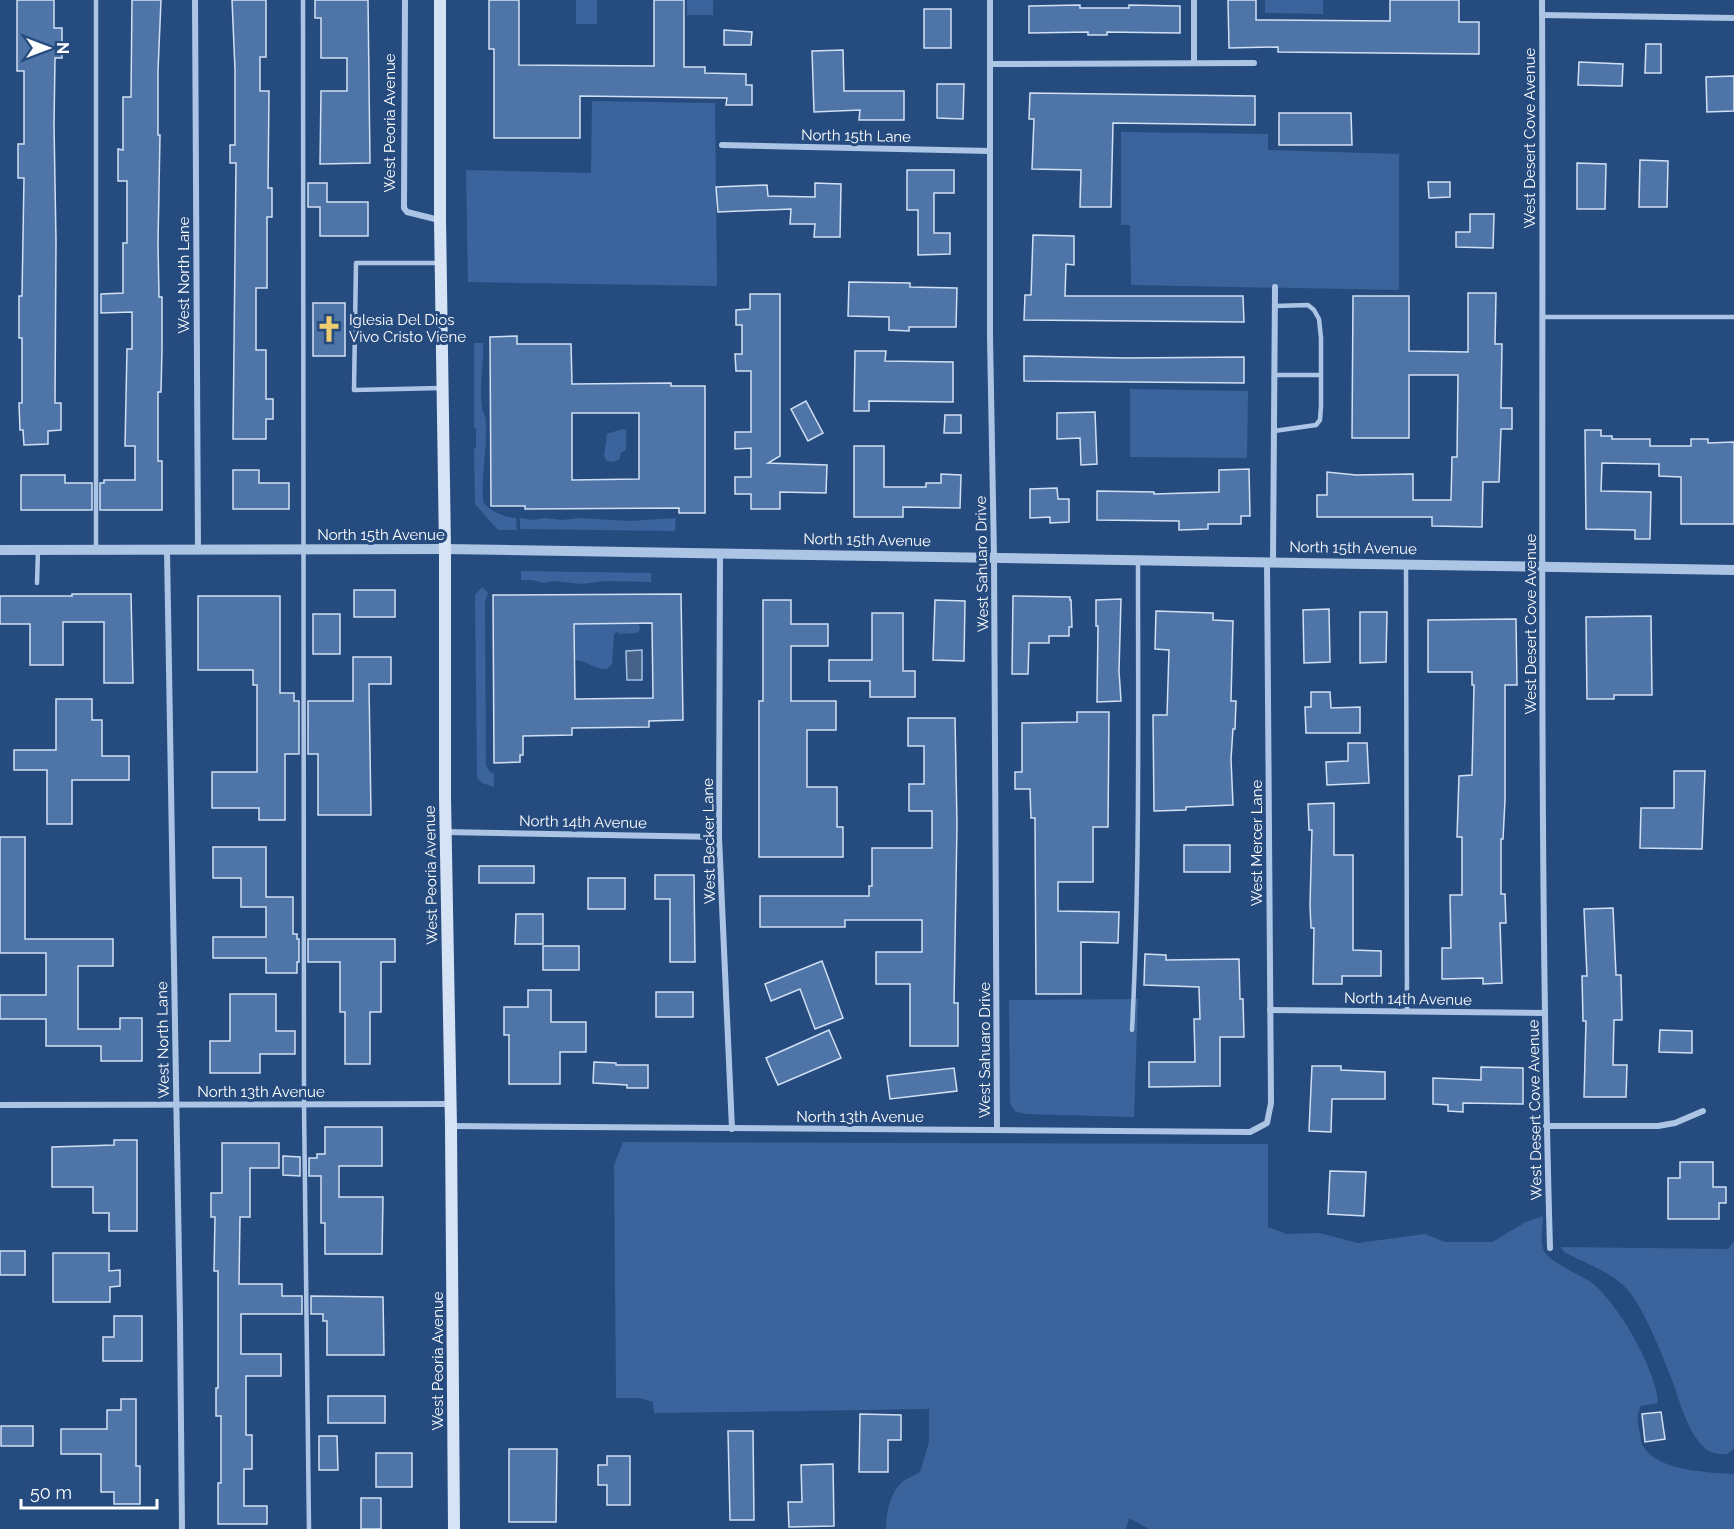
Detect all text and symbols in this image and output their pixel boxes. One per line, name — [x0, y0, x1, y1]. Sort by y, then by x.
north arrow — [18, 18, 78, 78]
text: N — [53, 42, 72, 54]
street label: West Desert Cove Avenue — [1521, 47, 1539, 228]
street label: West Peoria Avenue — [381, 53, 399, 193]
street label: North 15th Lane — [801, 126, 911, 146]
street label: West North Lane — [175, 216, 193, 334]
place label: Iglesia Del Dios Vivo Cristo Viene — [349, 311, 466, 346]
church icon: Iglesia Del Dios Vivo Cristo Viene — [314, 314, 344, 344]
street label: West Sahuaro Drive — [972, 496, 992, 632]
street label: North 15th Avenue — [317, 526, 445, 544]
street label: North 15th Avenue — [803, 530, 931, 550]
street label: West Desert Cove Avenue — [1522, 533, 1540, 714]
street label: North 15th Avenue — [1289, 538, 1417, 558]
street label: West Becker Lane — [699, 778, 719, 904]
street label: West Mercer Lane — [1248, 779, 1266, 906]
street label: West Peoria Avenue — [421, 805, 441, 945]
street label: North 14th Avenue — [519, 812, 647, 832]
street label: West North Lane — [153, 981, 173, 1099]
street label: West Sahuaro Drive — [976, 982, 994, 1118]
street label: North 14th Avenue — [1344, 989, 1472, 1009]
street label: West Desert Cove Avenue — [1524, 1019, 1546, 1201]
street label: North 13th Avenue — [197, 1083, 325, 1101]
street label: North 13th Avenue — [796, 1108, 924, 1126]
street label: West Peoria Avenue — [429, 1291, 447, 1431]
scale bar — [21, 1472, 158, 1510]
text: 50 m — [30, 1482, 72, 1503]

